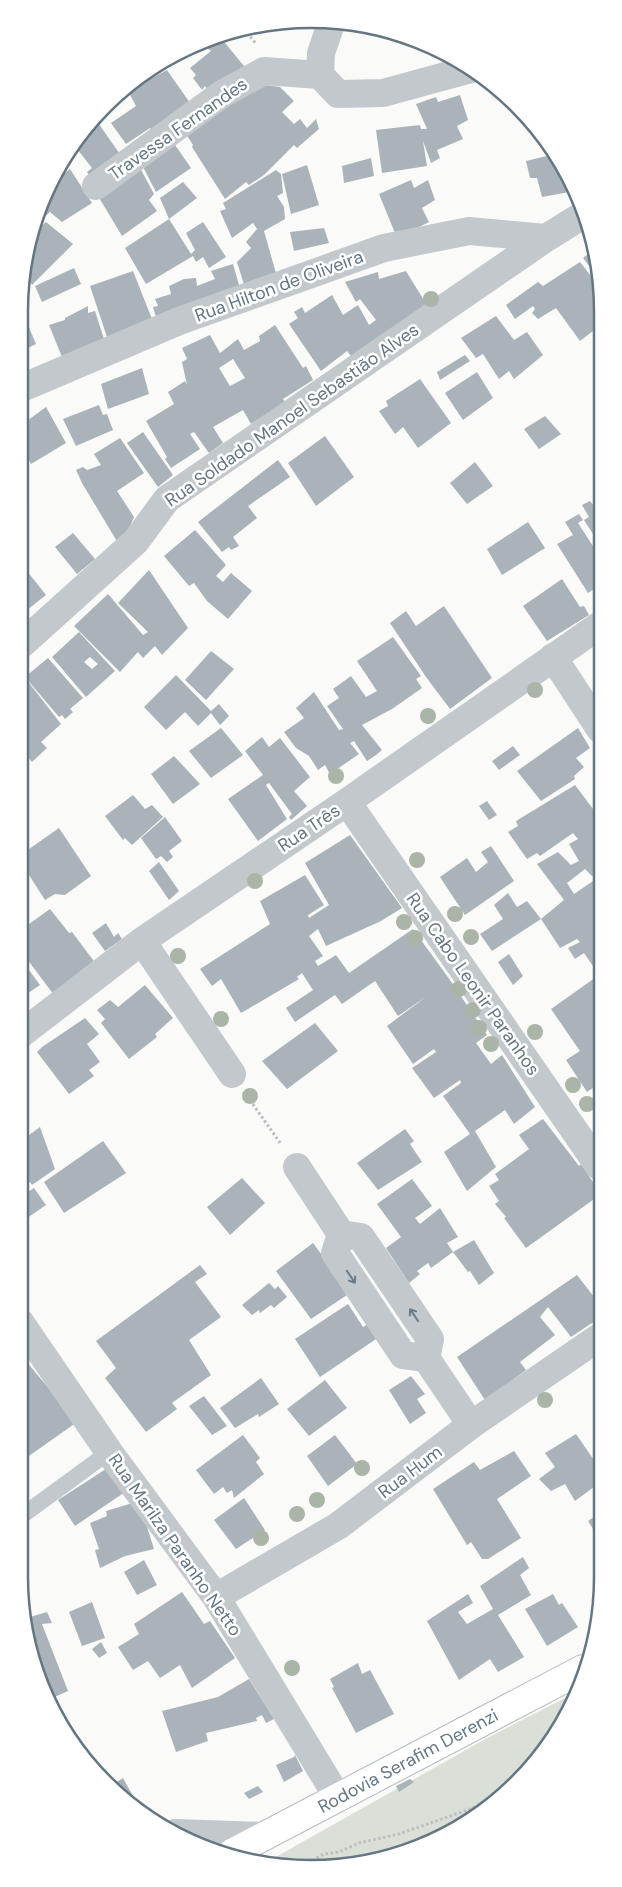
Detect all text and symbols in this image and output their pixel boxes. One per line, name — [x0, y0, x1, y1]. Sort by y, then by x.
street label: Travessa Fernandes — [104, 72, 252, 186]
street label: Rua Hilton de Oliveira — [192, 244, 366, 328]
street label: Rua Soldado Manoel Sebastião Alves — [160, 318, 424, 512]
street label: Rua Três — [273, 798, 345, 858]
street label: Rua Cabo Leonir Paranhos — [401, 888, 545, 1080]
one-way arrow — [346, 1270, 356, 1284]
one-way arrow — [409, 1308, 419, 1322]
street label: Rua Hum — [373, 1440, 447, 1504]
street label: Rua Marilza Paranho Netto — [103, 1449, 247, 1641]
street label: Rodovia Serafim Derenzi — [314, 1703, 502, 1819]

